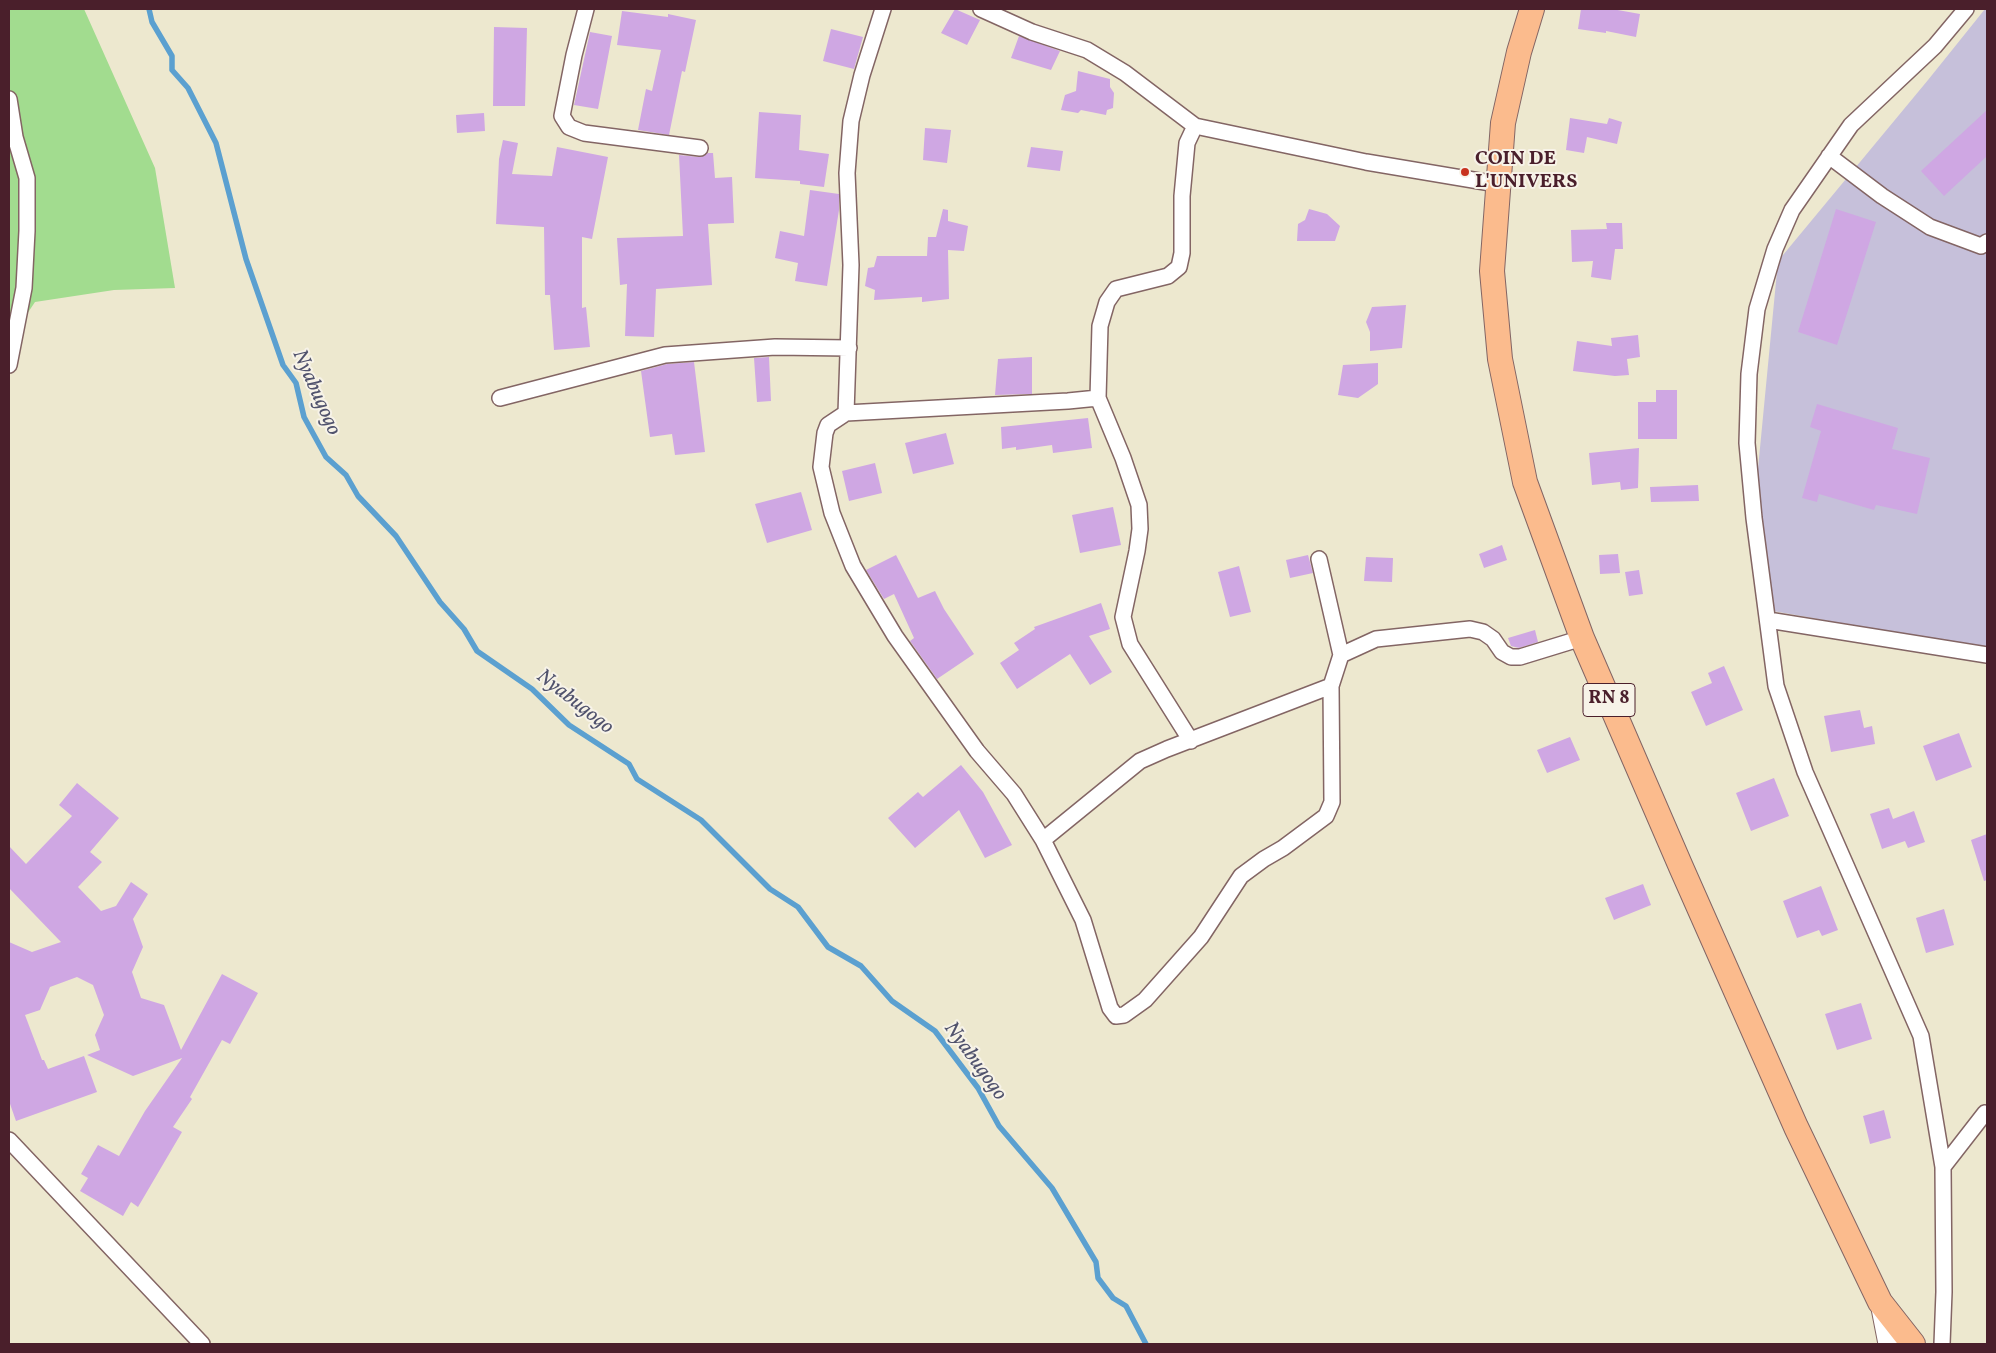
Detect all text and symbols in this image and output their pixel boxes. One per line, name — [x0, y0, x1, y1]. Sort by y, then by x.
place label: COIN DE L'UNIVERS — [1475, 148, 1577, 195]
marker: COIN DE L'UNIVERS — [1459, 166, 1471, 178]
water label: Nyabugogo — [285, 346, 345, 440]
water label: Nyabugogo — [530, 665, 618, 741]
road number: RN 8 — [1583, 684, 1635, 716]
water label: Nyabugogo — [937, 1018, 1011, 1106]

